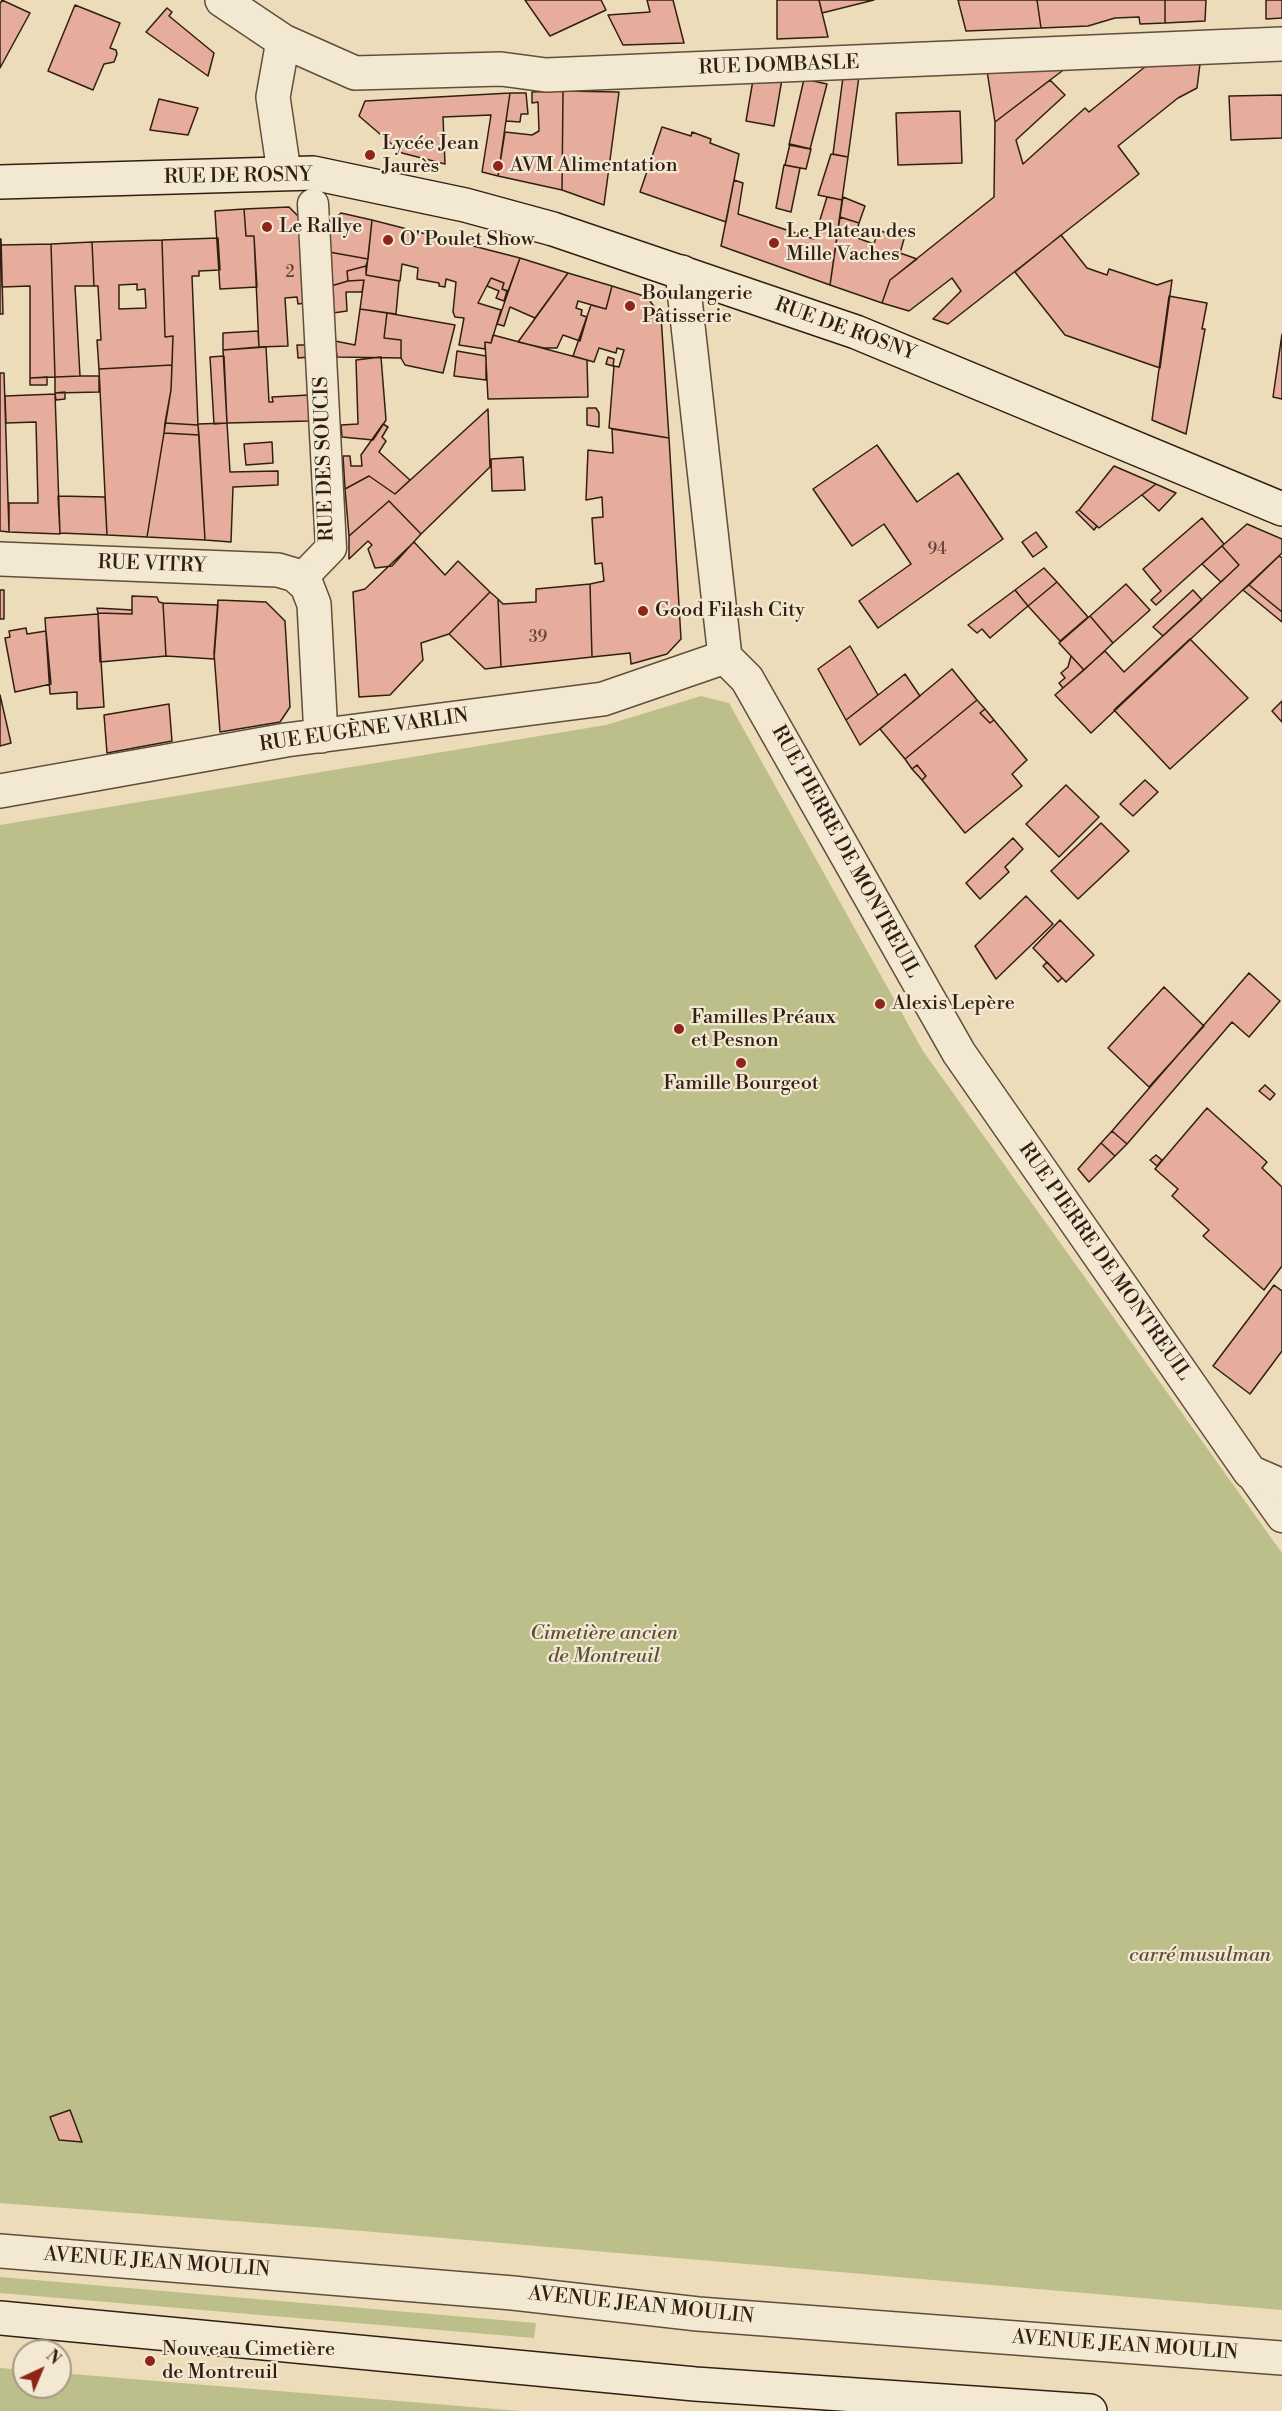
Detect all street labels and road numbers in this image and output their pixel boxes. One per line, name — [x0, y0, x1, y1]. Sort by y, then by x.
street label: RUE DOMBASLE — [698, 51, 860, 81]
street label: RUE DE ROSNY — [164, 164, 312, 190]
street label: RUE DE ROSNY — [771, 293, 919, 367]
street label: RUE DES SOUCIS — [310, 376, 340, 542]
street label: RUE VITRY — [97, 551, 207, 579]
street label: RUE EUGÈNE VARLIN — [258, 704, 470, 758]
street label: RUE PIERRE DE MONTREUIL — [765, 722, 925, 982]
street label: RUE PIERRE DE MONTREUIL — [1012, 1138, 1196, 1386]
street label: AVENUE JEAN MOULIN — [43, 2243, 271, 2283]
street label: AVENUE JEAN MOULIN — [527, 2282, 755, 2330]
street label: AVENUE JEAN MOULIN — [1011, 2326, 1239, 2366]

